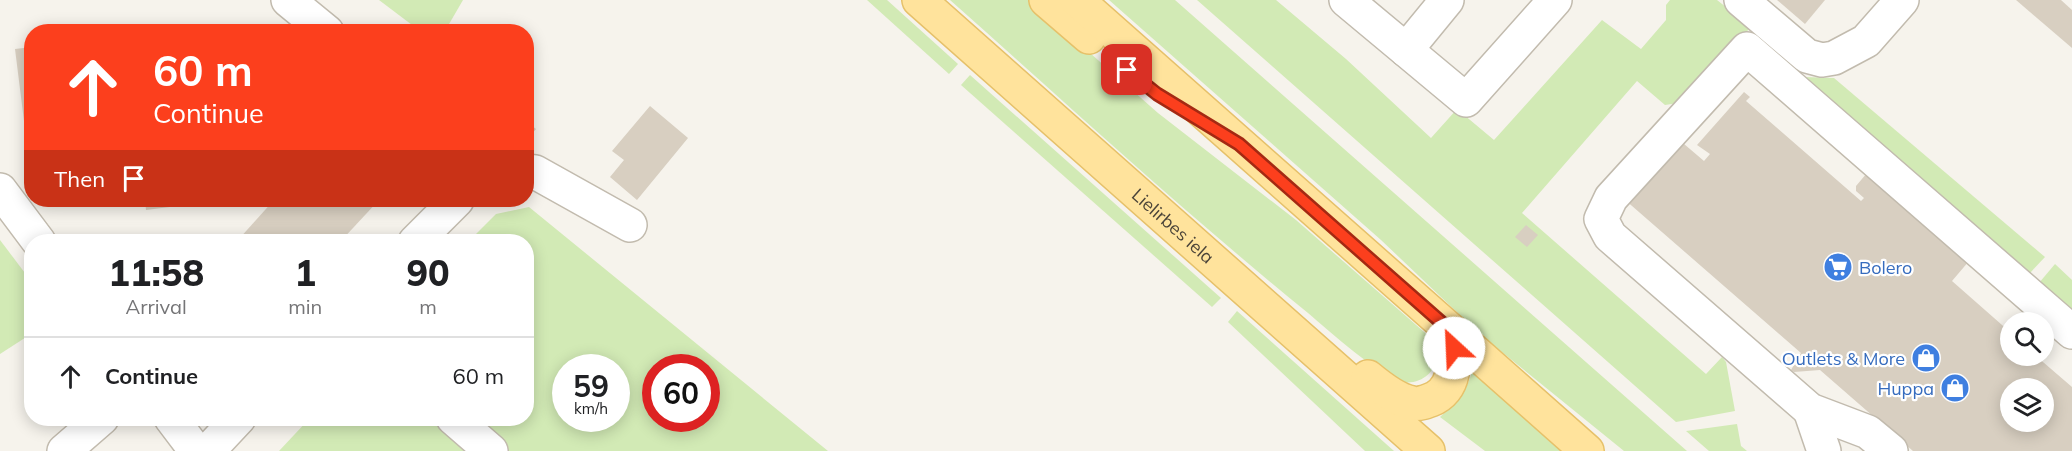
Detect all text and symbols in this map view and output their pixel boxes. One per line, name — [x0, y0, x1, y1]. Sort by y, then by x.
text: 60 m — [153, 44, 253, 97]
pin — [1101, 44, 1152, 95]
icon: ahead — [54, 48, 132, 126]
icon: arrive — [1110, 53, 1143, 86]
text: Continue — [153, 96, 264, 130]
icon: arrive — [117, 162, 150, 195]
text: Then — [54, 165, 105, 193]
street label: Lielirbes iela — [1127, 183, 1219, 268]
text: 11:58 — [108, 250, 204, 295]
text: 1 — [294, 250, 316, 295]
text: 90 — [407, 250, 450, 295]
supermarket icon: Bolero — [1822, 251, 1854, 283]
place label: Bolero — [1859, 256, 1912, 279]
text: Arrival — [126, 294, 187, 319]
text: min — [288, 294, 322, 319]
text: m — [419, 294, 437, 319]
map controls — [2000, 312, 2054, 432]
button: search — [2000, 312, 2054, 366]
position arrow — [1422, 316, 1486, 380]
shop icon: Outlets & More — [1910, 342, 1942, 374]
place label: Outlets & More — [1782, 347, 1905, 370]
speed limit sign: 60 — [642, 354, 720, 432]
icon: ahead — [54, 360, 87, 393]
text: Continue — [105, 362, 198, 390]
text: 60 m — [453, 362, 504, 390]
text: 59 — [573, 367, 609, 405]
shop icon: Huppa — [1939, 372, 1971, 404]
place label: Huppa — [1877, 377, 1934, 400]
button: layers — [2000, 378, 2054, 432]
text: km/h — [574, 399, 608, 418]

